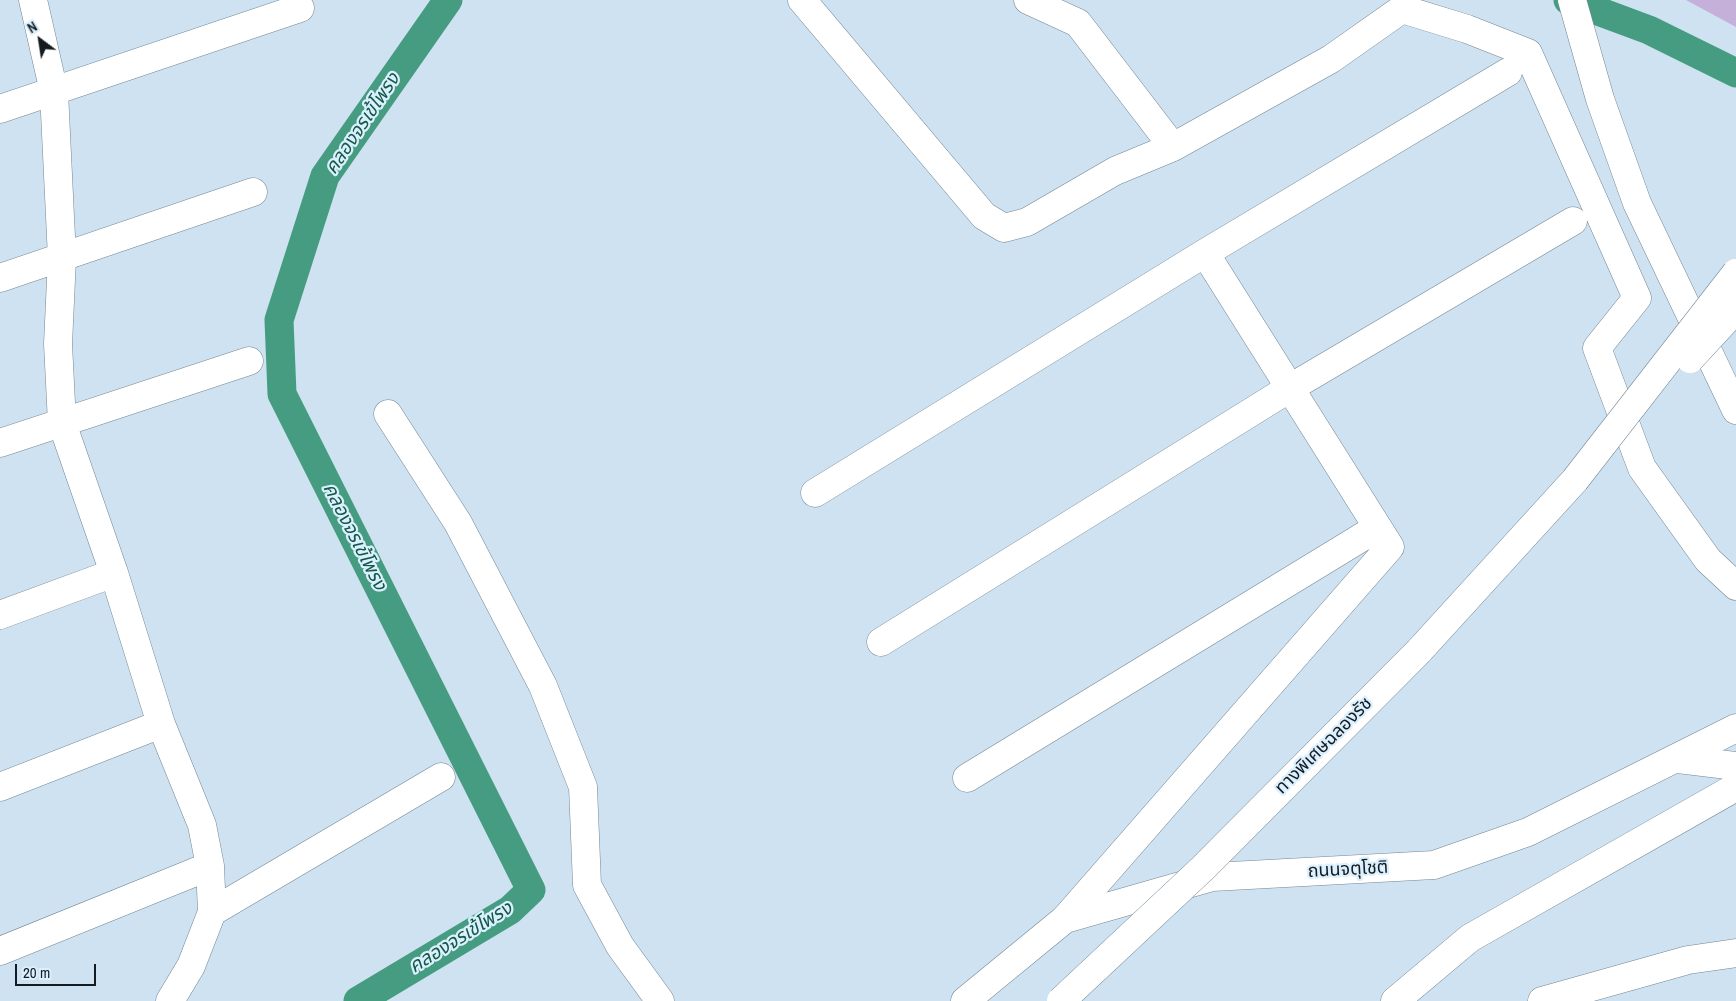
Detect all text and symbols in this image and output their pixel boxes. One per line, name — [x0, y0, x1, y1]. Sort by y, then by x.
north arrow — [15, 15, 65, 65]
text: N — [24, 17, 40, 37]
water label: คลองจรเข้โพรง — [321, 69, 405, 179]
water label: คลองจรเข้โพรง — [317, 480, 391, 594]
street label: ทางพิเศษฉลองรัช — [1271, 693, 1377, 799]
street label: ถนนจตุโชติ — [1307, 857, 1389, 883]
water label: คลองจรเข้โพรง — [405, 897, 517, 979]
scale bar — [18, 954, 99, 986]
text: 20 m — [23, 962, 50, 983]

